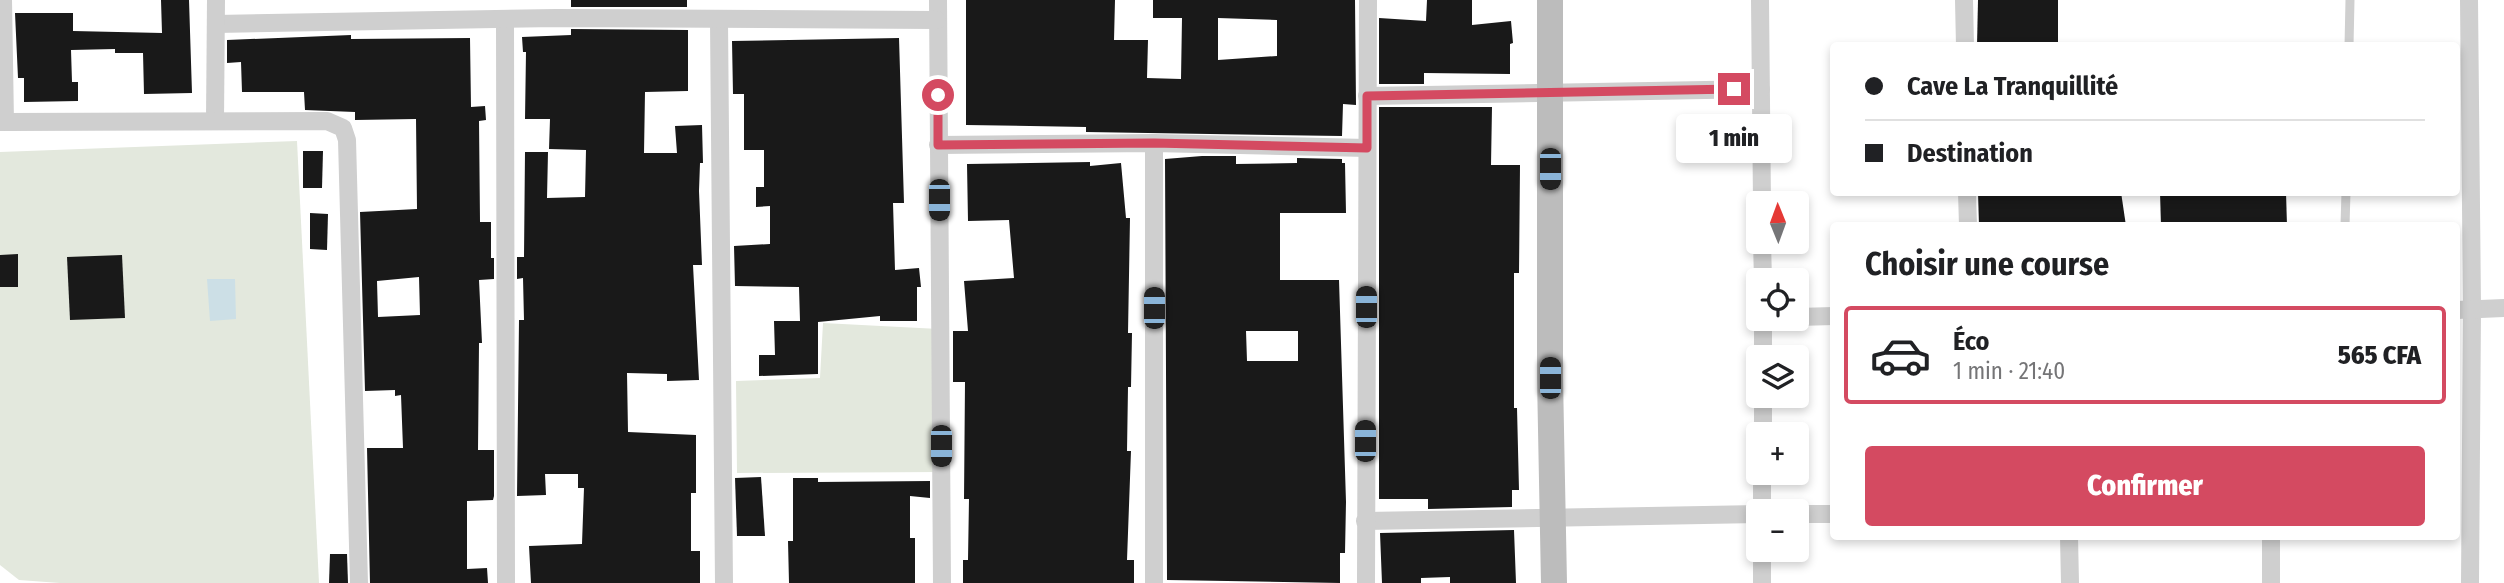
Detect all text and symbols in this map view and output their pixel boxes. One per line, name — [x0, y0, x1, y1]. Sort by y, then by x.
text: Cave La Tranquillité — [1907, 71, 2118, 102]
route end — [1718, 73, 1750, 105]
route start — [922, 79, 954, 111]
callout: 1 min — [1676, 114, 1792, 162]
text: 1 min — [1709, 124, 1759, 152]
text: Destination — [1907, 138, 2033, 169]
car — [1540, 148, 1561, 190]
car — [929, 179, 950, 221]
north arrow — [1746, 191, 1810, 254]
map controls — [1746, 191, 1809, 562]
text: Choisir une course — [1865, 245, 2109, 283]
button: locate — [1746, 268, 1809, 331]
car — [1356, 286, 1377, 328]
car — [1144, 287, 1165, 329]
icon: car — [1869, 324, 1932, 387]
text: Éco — [1953, 326, 1990, 357]
text: 565 CFA — [2338, 340, 2421, 371]
button: layers — [1746, 345, 1809, 408]
car — [1540, 357, 1561, 399]
text: 1 min · 21:40 — [1953, 357, 2065, 385]
car — [1355, 420, 1376, 462]
button: + — [1746, 422, 1809, 485]
car — [931, 425, 952, 467]
button: Confirmer — [1865, 446, 2425, 526]
button: − — [1746, 499, 1809, 562]

